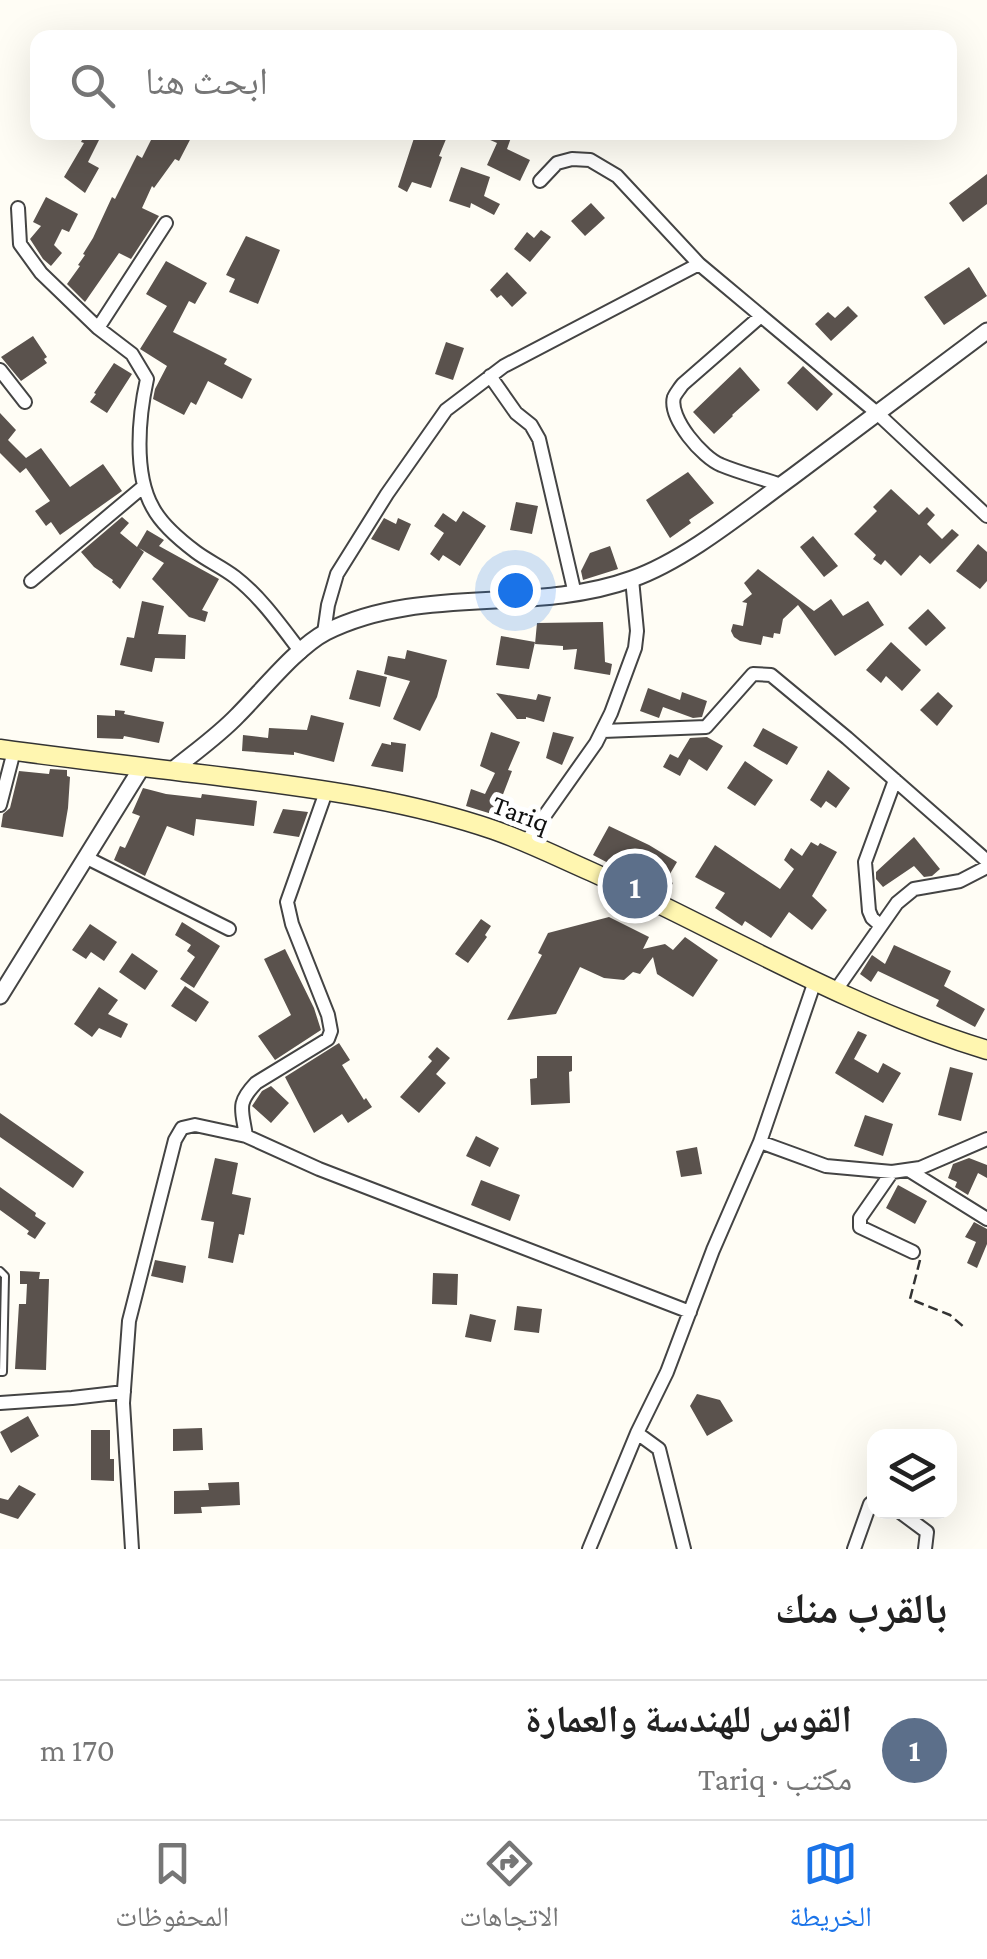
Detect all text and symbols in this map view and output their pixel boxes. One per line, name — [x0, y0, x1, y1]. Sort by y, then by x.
search box — [30, 30, 957, 140]
icon: search — [65, 58, 120, 113]
text: ابحث هنا — [145, 60, 268, 102]
your location — [490, 565, 541, 616]
street label: Tariq — [488, 788, 554, 839]
pin: 1 — [602, 848, 668, 924]
map controls — [867, 1429, 957, 1519]
button: layers — [867, 1429, 957, 1519]
text: بالقرب منك — [775, 1585, 947, 1632]
text: القوس للهندسة والعمارة — [525, 1698, 852, 1740]
text: 170 m — [40, 1732, 115, 1768]
text: 1 — [909, 1732, 920, 1768]
text: مكتب · Tariq — [698, 1761, 852, 1797]
tab: المحفوظات — [115, 1836, 229, 1944]
tab: الاتجاهات — [460, 1836, 559, 1944]
tab: الخريطة — [789, 1836, 872, 1944]

